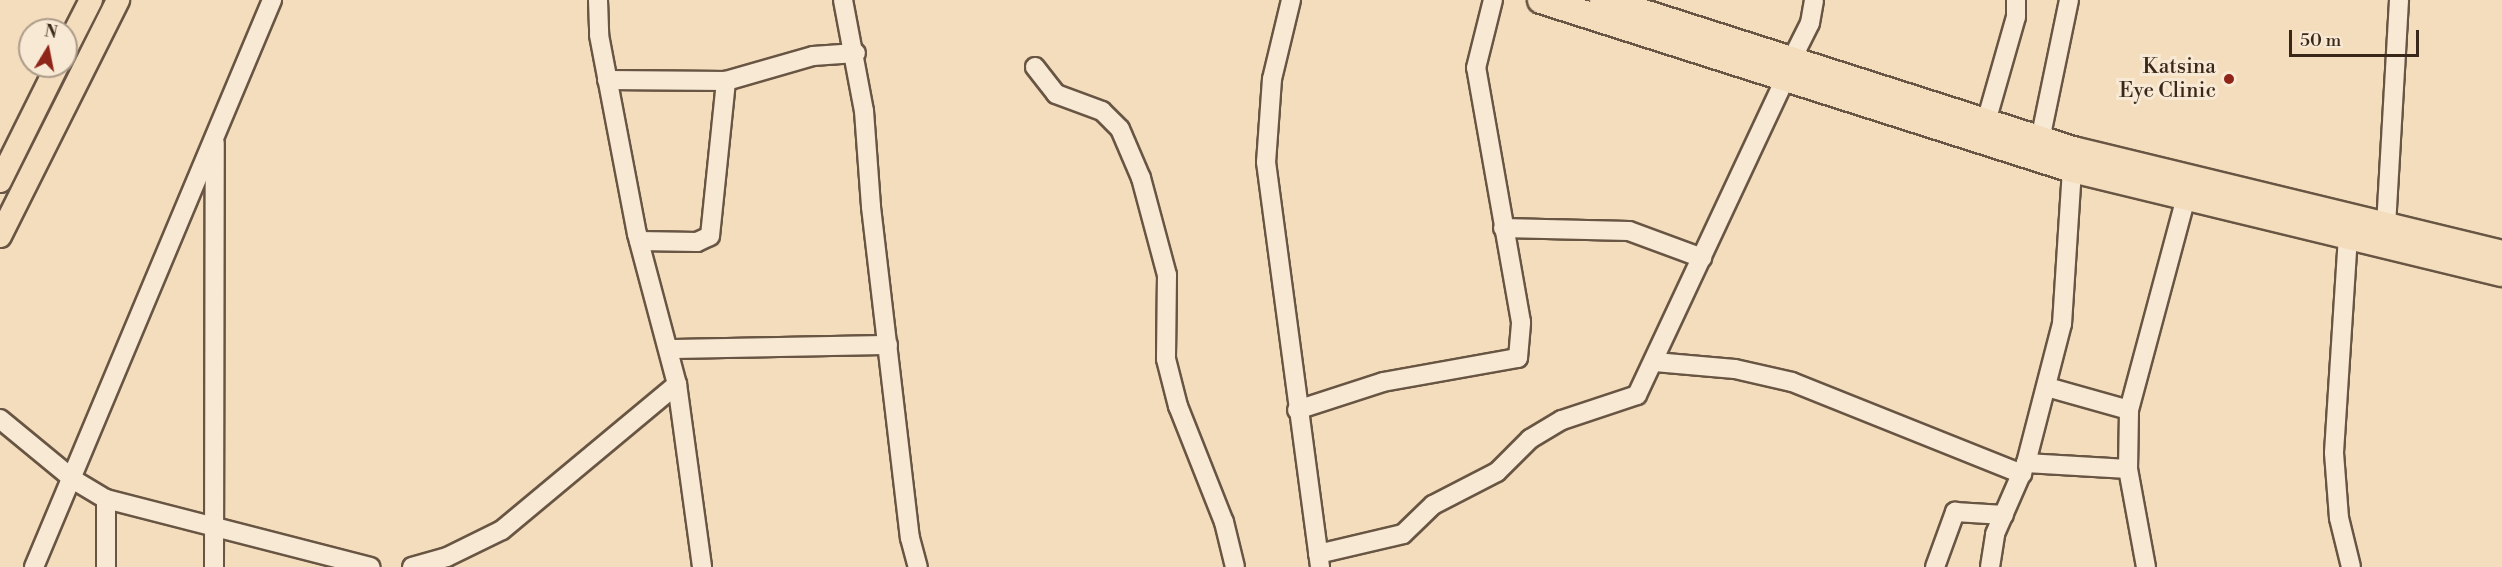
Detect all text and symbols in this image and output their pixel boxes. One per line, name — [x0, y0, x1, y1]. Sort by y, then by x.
north arrow — [18, 18, 78, 78]
scale bar — [2292, 18, 2422, 56]
text: N — [43, 21, 59, 43]
text: 50 m — [2300, 29, 2341, 52]
place label: Katsina Eye Clinic — [2119, 54, 2216, 104]
marker: Katsina Eye Clinic — [2220, 70, 2238, 88]

